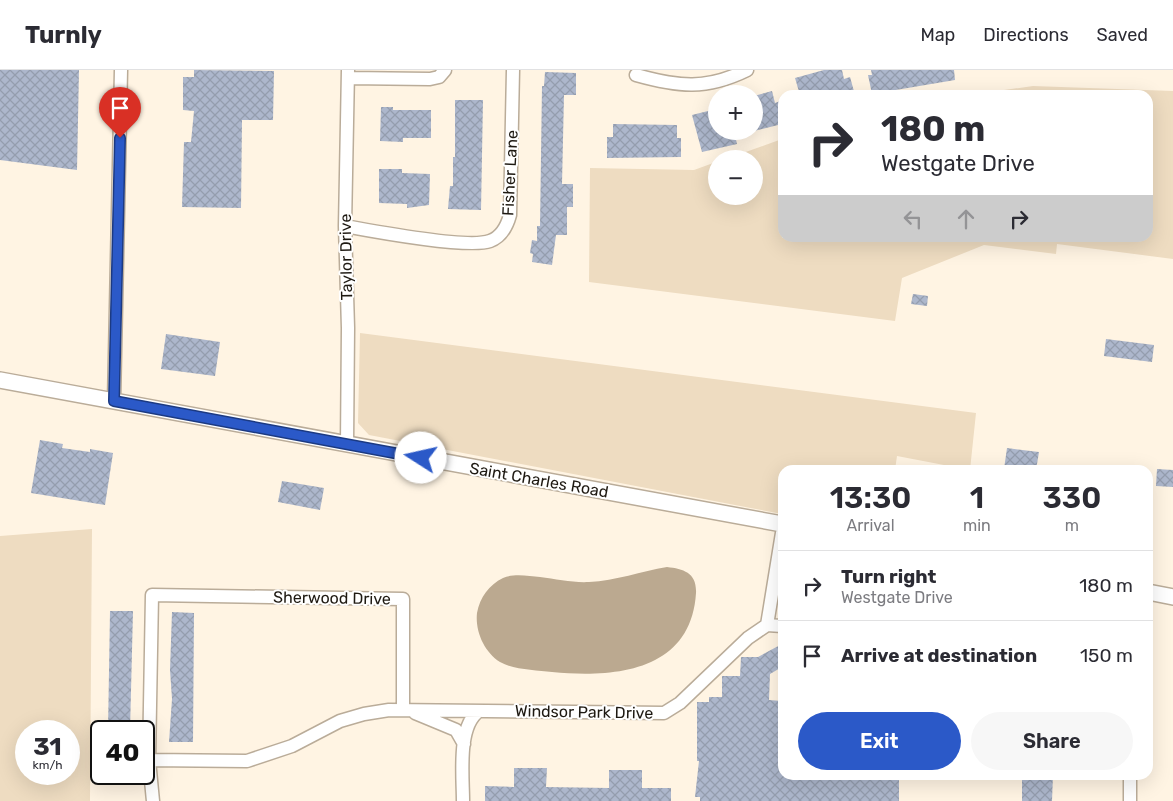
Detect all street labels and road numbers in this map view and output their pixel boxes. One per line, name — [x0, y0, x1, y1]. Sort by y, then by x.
street label: Fisher Lane — [498, 129, 522, 217]
street label: Taylor Drive — [336, 214, 356, 300]
street label: Saint Charles Road — [468, 458, 610, 502]
street label: Sherwood Drive — [273, 587, 391, 609]
street label: Windsor Park Drive — [515, 701, 653, 723]

